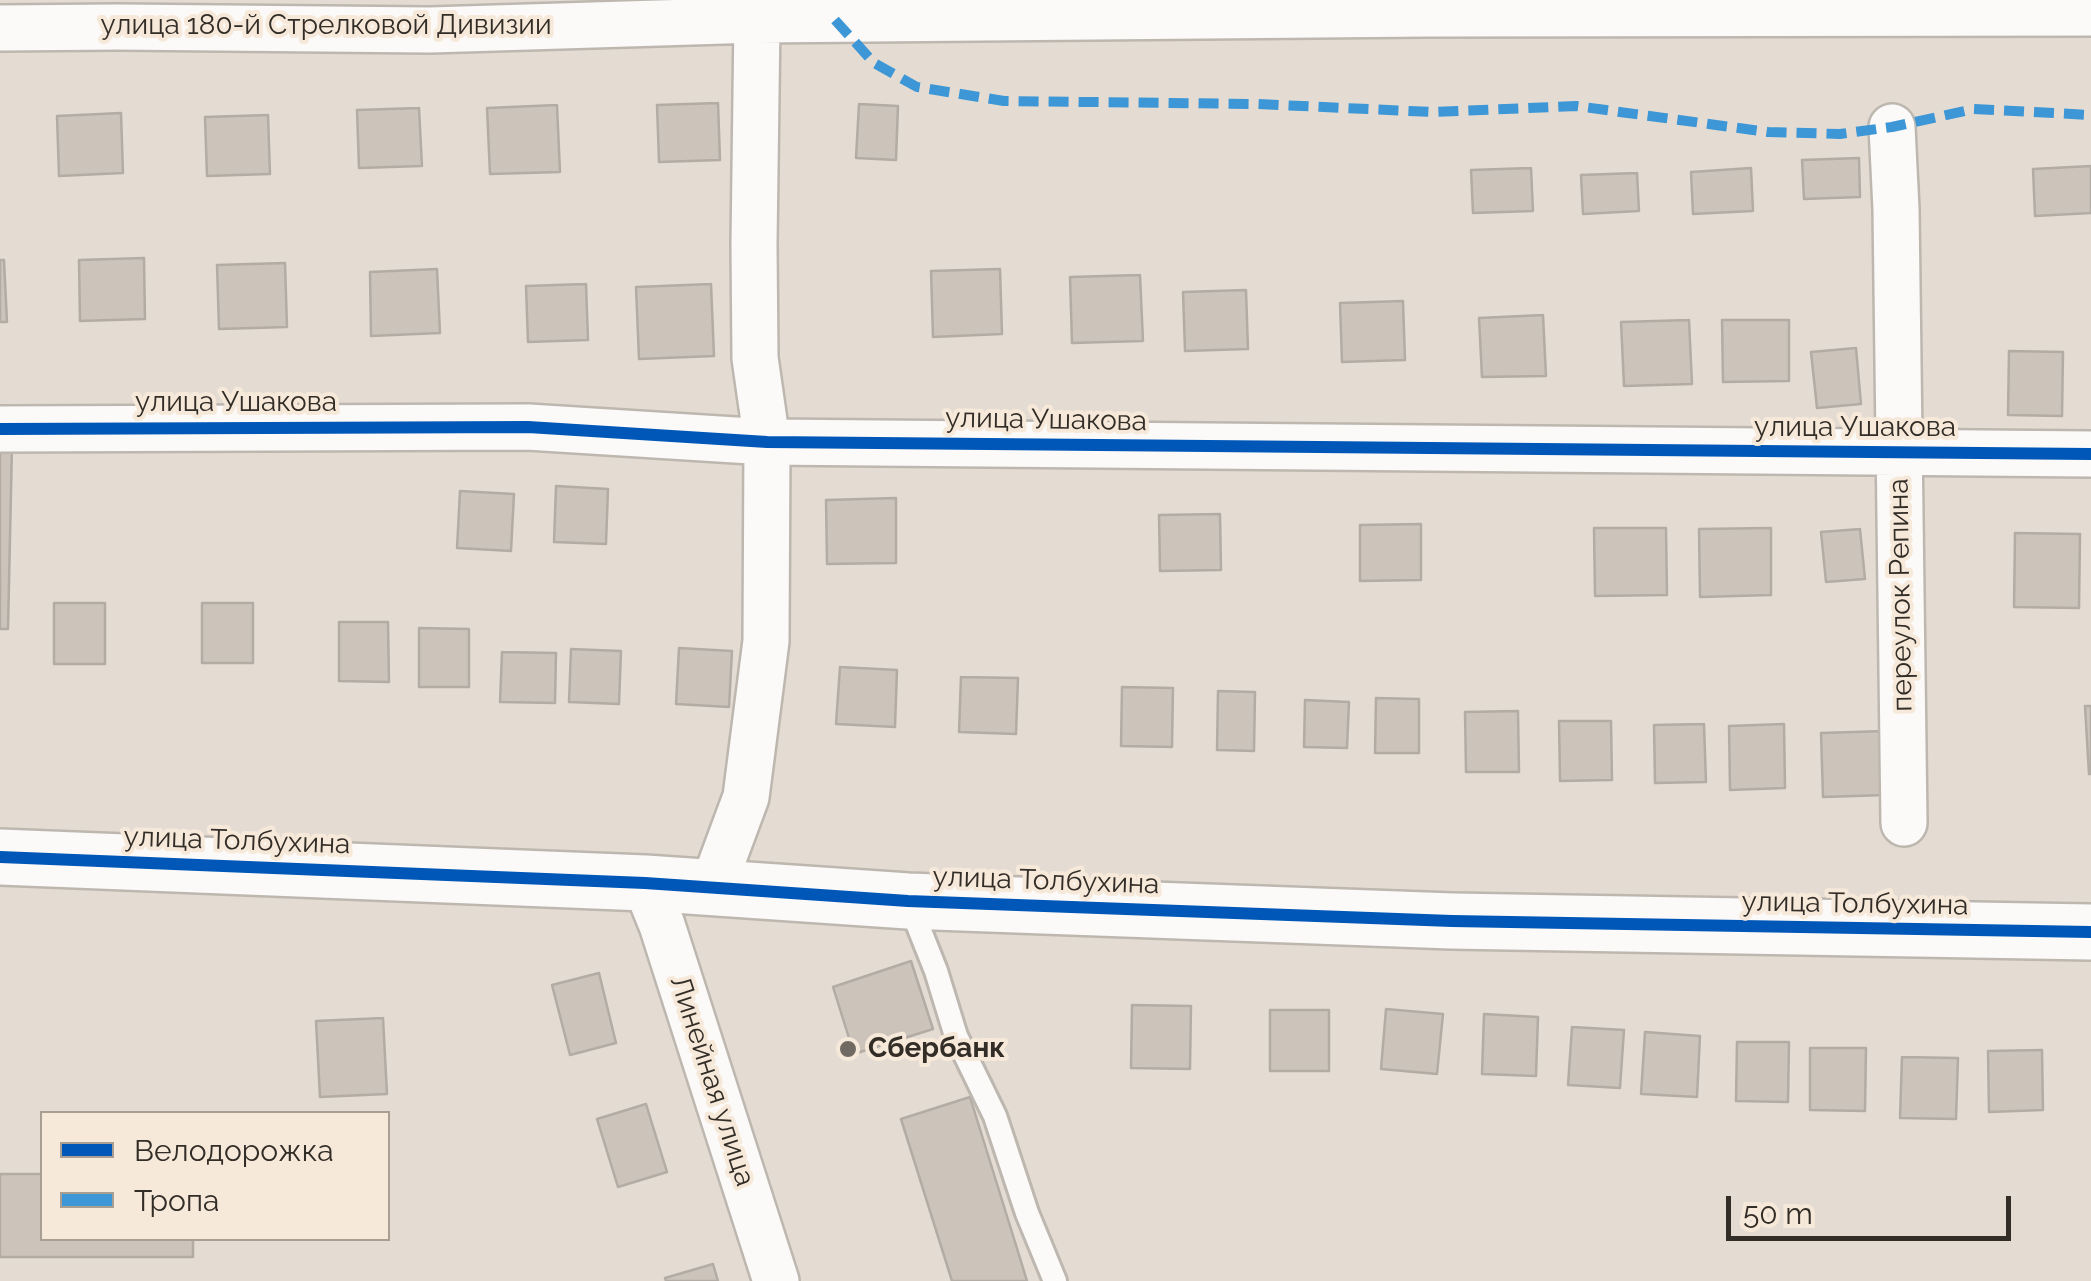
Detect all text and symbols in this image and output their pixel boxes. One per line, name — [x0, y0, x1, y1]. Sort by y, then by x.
street label: улица 180-й Стрелковой Дивизии — [100, 9, 552, 43]
street label: улица Ушакова — [135, 386, 337, 420]
street label: улица Ушакова — [945, 401, 1147, 439]
street label: улица Ушакова — [1754, 411, 1956, 445]
street label: переулок Репина — [1882, 478, 1920, 712]
street label: улица Толбухина — [123, 820, 351, 862]
street label: улица Толбухина — [932, 860, 1160, 902]
street label: улица Толбухина — [1741, 885, 1969, 923]
street label: Линейная улица — [662, 972, 762, 1190]
place label: Сбербанк — [868, 1032, 1005, 1066]
marker: Сбербанк — [837, 1038, 859, 1060]
legend — [40, 1111, 390, 1241]
text: Велодорожка — [134, 1133, 334, 1168]
scale bar — [1731, 1176, 2016, 1238]
text: Тропа — [134, 1183, 219, 1218]
text: 50 m — [1743, 1196, 1813, 1231]

